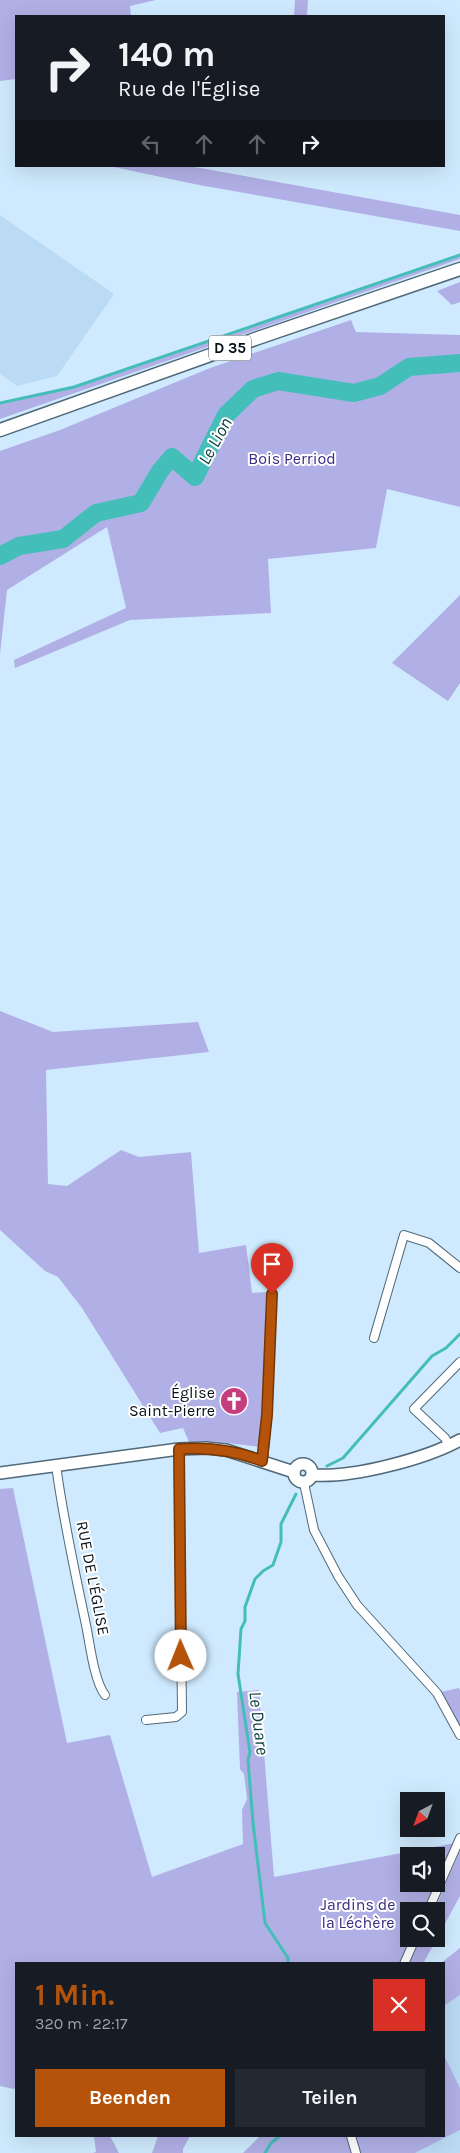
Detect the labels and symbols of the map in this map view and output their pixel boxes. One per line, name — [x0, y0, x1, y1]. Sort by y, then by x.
road number: D 35 — [209, 336, 251, 360]
water label: Le Lion — [193, 413, 237, 469]
park label: Bois Perriod — [248, 449, 336, 468]
pin — [251, 1243, 293, 1294]
place label: Église Saint-Pierre — [129, 1383, 215, 1420]
church icon: Église Saint-Pierre — [219, 1386, 249, 1416]
street label: RUE DE L'ÉGLISE — [73, 1519, 113, 1637]
position arrow — [154, 1629, 206, 1681]
water label: Le Duare — [244, 1690, 274, 1756]
north arrow — [400, 1792, 445, 1838]
park label: Jardins de la Léchère — [321, 1895, 395, 1932]

